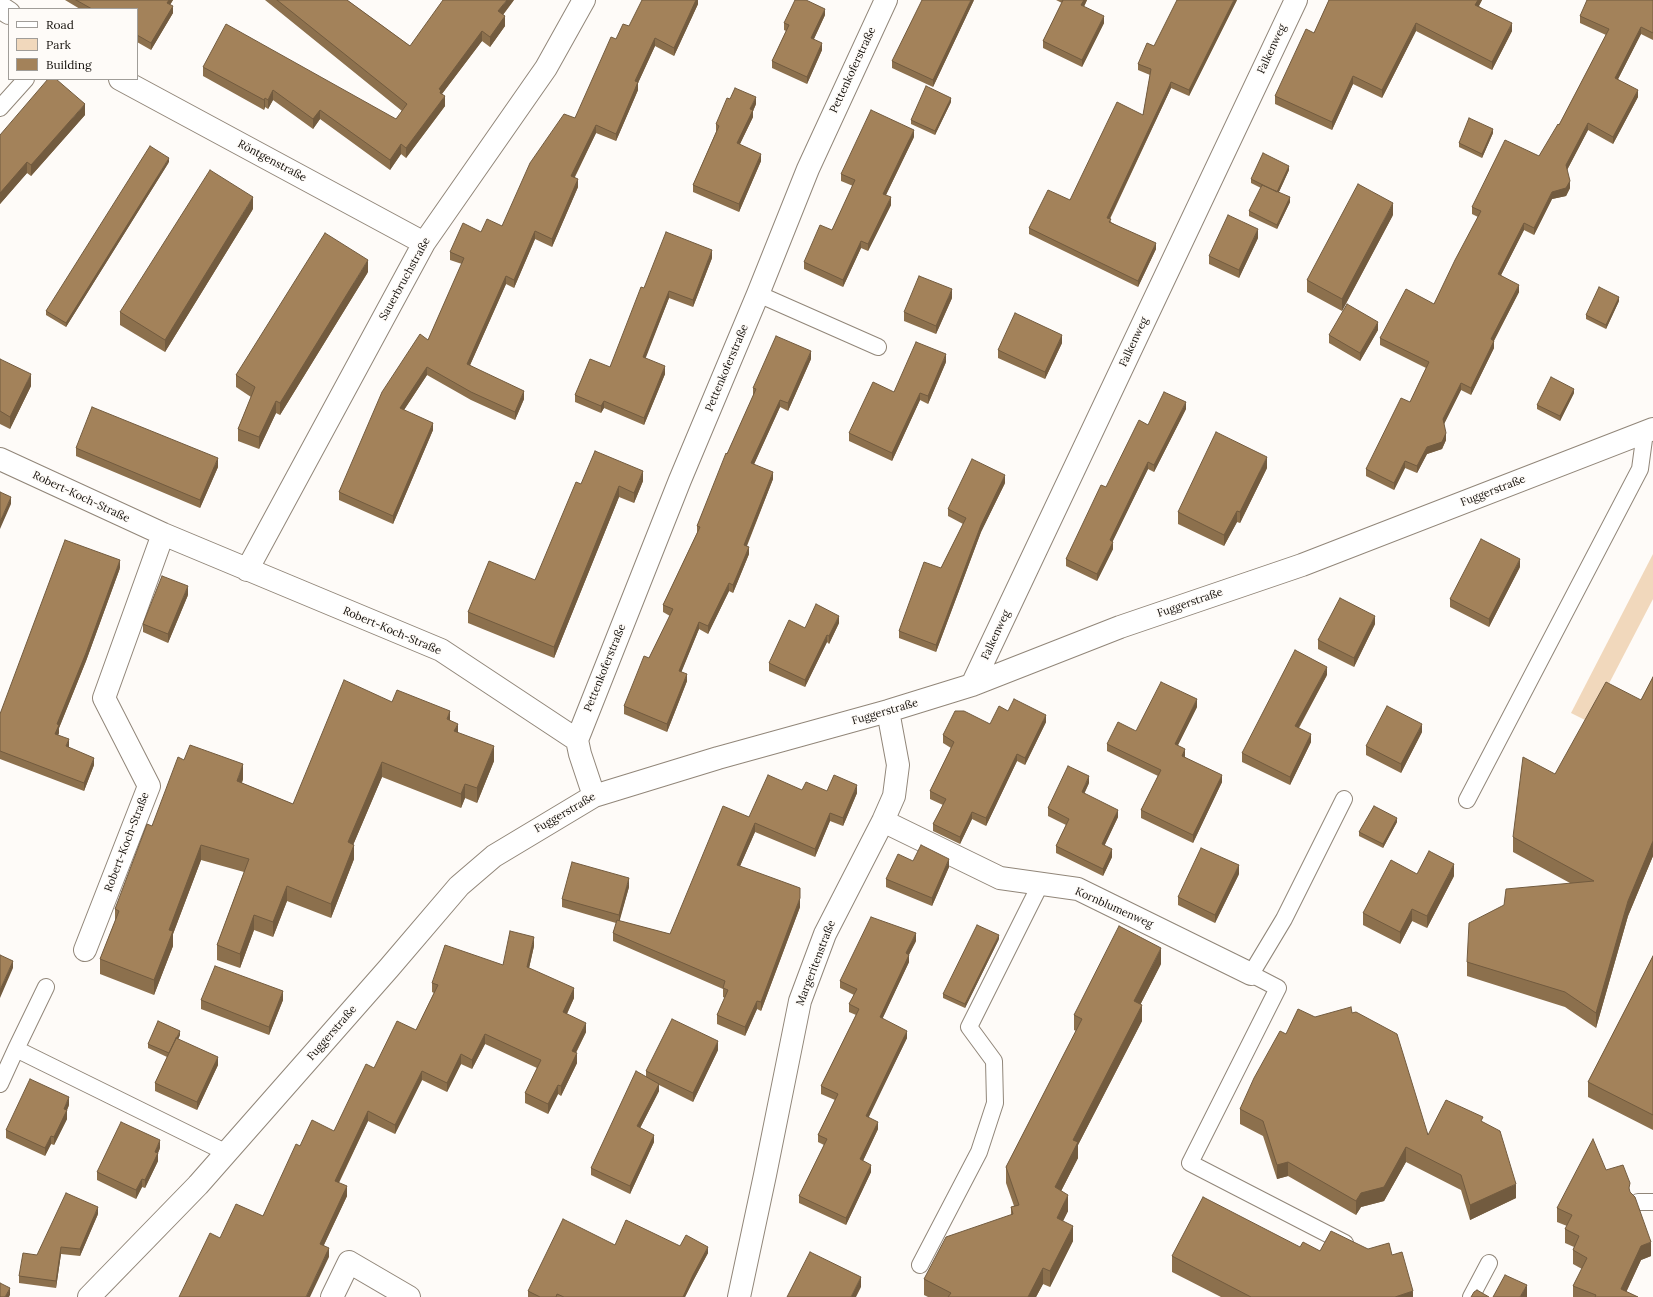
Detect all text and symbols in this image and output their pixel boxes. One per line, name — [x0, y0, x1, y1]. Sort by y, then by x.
legend — [8, 8, 138, 80]
text: Road — [46, 17, 74, 32]
street label: Falkenweg — [1255, 22, 1289, 76]
street label: Pettenkoferstraße — [827, 25, 879, 115]
text: Park — [46, 37, 71, 52]
text: Building — [46, 57, 92, 72]
street label: Röntgenstraße — [235, 137, 309, 185]
street label: Sauerbruchstraße — [377, 235, 433, 323]
street label: Falkenweg — [1117, 315, 1151, 369]
street label: Pettenkoferstraße — [703, 322, 751, 414]
street label: Robert-Koch-Straße — [30, 469, 132, 525]
street label: Fuggerstraße — [1459, 473, 1527, 509]
street label: Fuggerstraße — [1155, 586, 1225, 620]
street label: Robert-Koch-Straße — [341, 604, 443, 658]
street label: Falkenweg — [979, 608, 1013, 662]
street label: Pettenkoferstraße — [581, 622, 629, 714]
street label: Fuggerstraße — [850, 696, 920, 728]
street label: Robert-Koch-Straße — [102, 790, 152, 894]
street label: Fuggerstraße — [532, 790, 598, 836]
street label: Kornblumenweg — [1073, 885, 1155, 931]
street label: Margeritenstraße — [794, 918, 838, 1008]
street label: Fuggerstraße — [305, 1003, 359, 1063]

